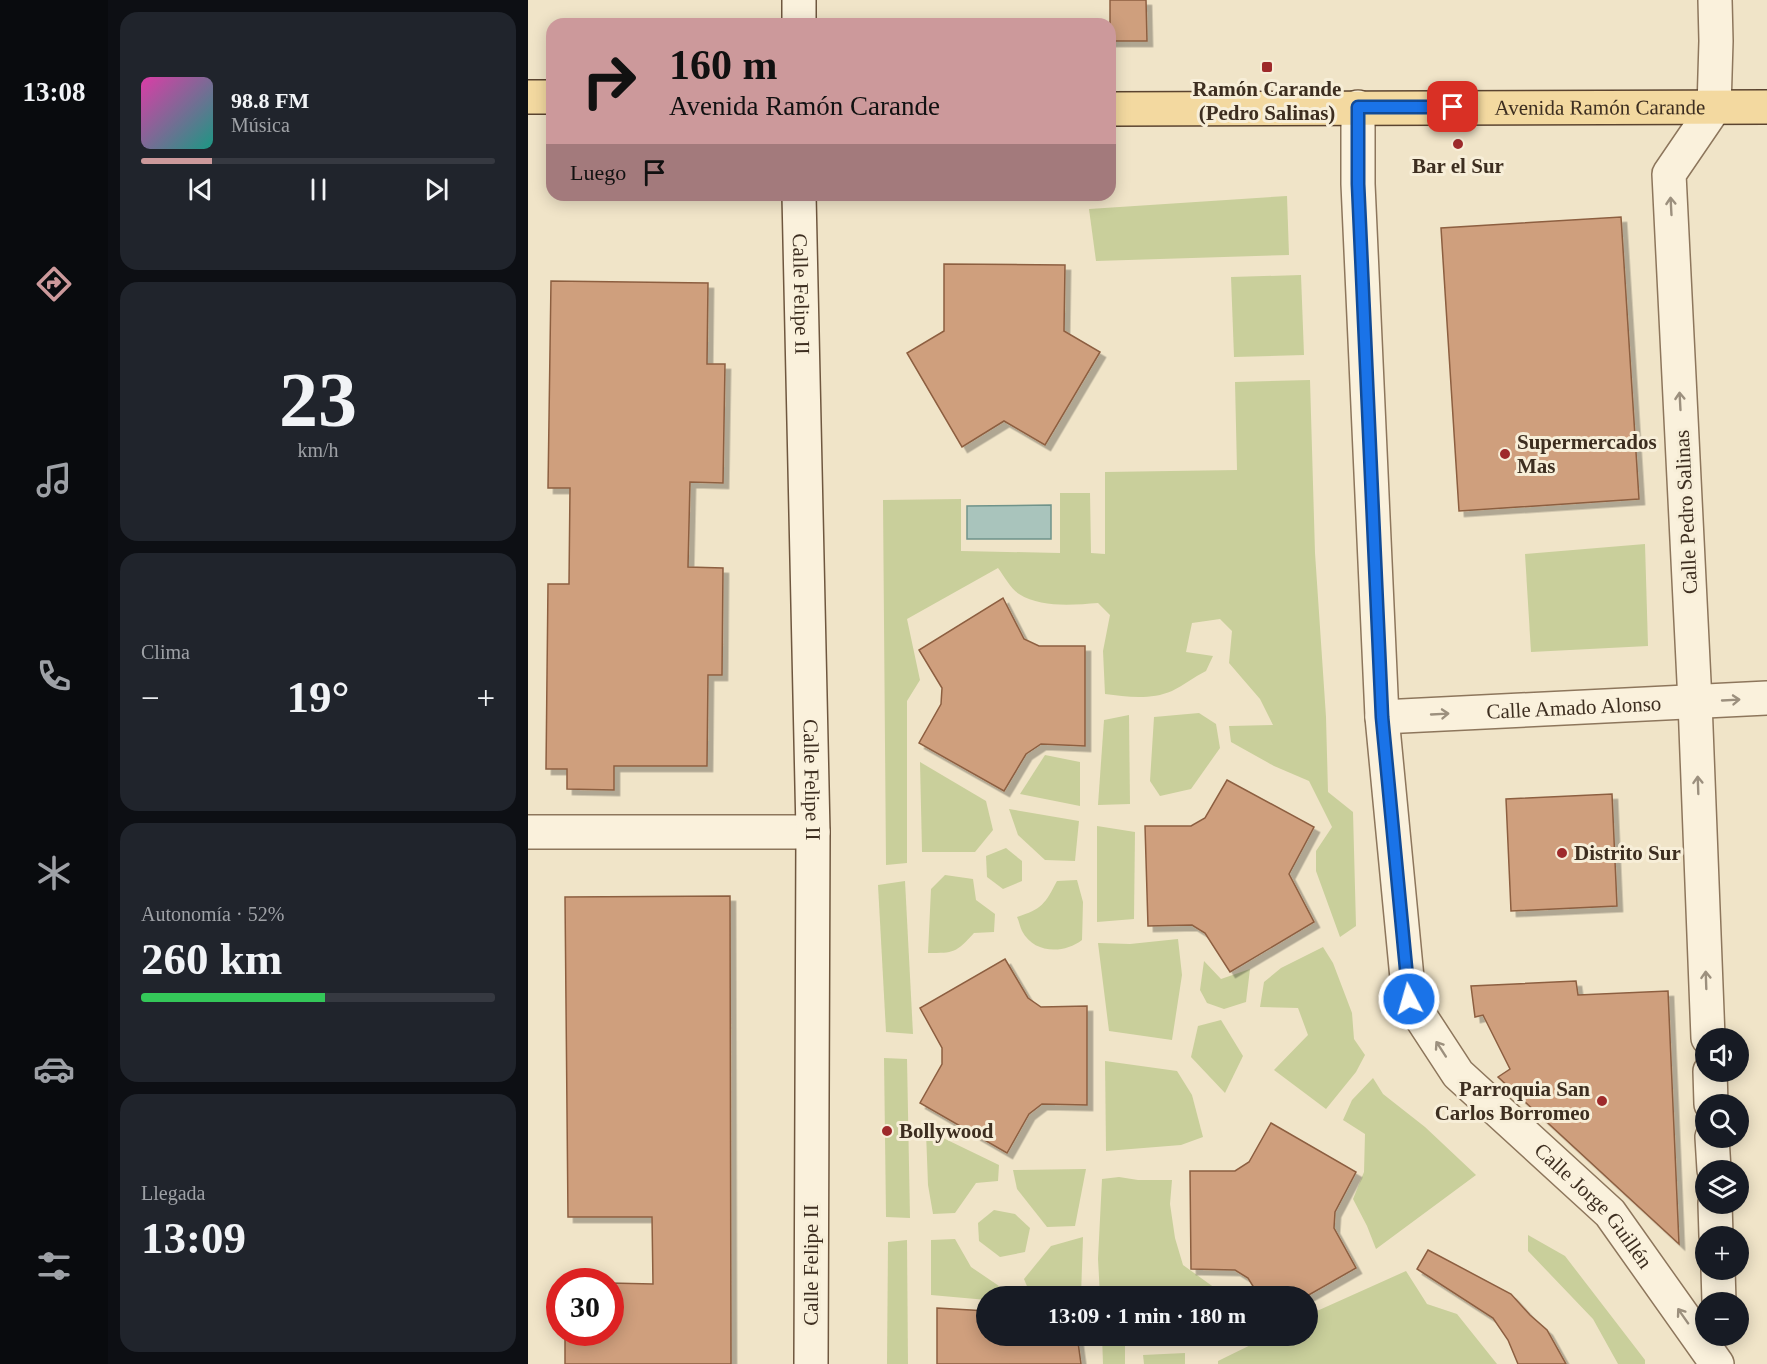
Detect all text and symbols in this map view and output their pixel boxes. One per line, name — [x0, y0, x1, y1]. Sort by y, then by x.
icon: right — [570, 42, 648, 120]
text: 160 m — [669, 42, 778, 88]
marker: Ramón Carande (Pedro Salinas) — [1260, 60, 1274, 74]
text: 13:08 — [23, 77, 86, 107]
place label: Ramón Carande (Pedro Salinas) — [1193, 77, 1341, 125]
pin — [1427, 81, 1478, 132]
text: 98.8 FM — [231, 88, 309, 113]
icon: arrive — [1436, 90, 1469, 123]
text: Avenida Ramón Carande — [669, 91, 940, 121]
street label: Avenida Ramón Carande — [1495, 95, 1705, 120]
text: Música — [231, 114, 290, 136]
marker: Bar el Sur — [1451, 137, 1465, 151]
place label: Bar el Sur — [1412, 154, 1504, 178]
icon: arrive — [638, 156, 671, 189]
text: Luego — [570, 160, 626, 185]
icon: previous — [184, 173, 217, 206]
icon: pause — [302, 173, 335, 206]
icon: next — [420, 173, 453, 206]
one-way arrow — [1665, 197, 1676, 217]
street label: Calle Felipe II — [788, 233, 815, 355]
icon: directions — [33, 263, 75, 305]
text: 23 — [279, 356, 357, 443]
one-way arrow — [1675, 392, 1686, 412]
street label: Calle Pedro Salinas — [1670, 429, 1702, 595]
place label: Supermercados Mas — [1517, 430, 1657, 478]
text: km/h — [297, 439, 339, 461]
marker: Supermercados Mas — [1498, 447, 1512, 461]
icon: music — [33, 459, 75, 501]
text: Clima — [141, 641, 190, 663]
icon: phone — [33, 655, 75, 697]
text: 19° — [287, 672, 350, 722]
text: − — [141, 680, 160, 716]
text: + — [476, 680, 495, 716]
street label: Calle Amado Alonso — [1486, 691, 1662, 724]
one-way arrow — [1720, 695, 1740, 706]
one-way arrow — [1430, 709, 1450, 720]
street label: Calle Felipe II — [799, 719, 825, 841]
one-way arrow — [1692, 775, 1703, 795]
place label: Distrito Sur — [1574, 841, 1681, 865]
marker: Distrito Sur — [1555, 846, 1569, 860]
icon: climate — [33, 852, 75, 894]
text: Autonomía · 52% — [141, 903, 284, 925]
text: 260 km — [141, 934, 282, 984]
position arrow — [1377, 967, 1441, 1031]
one-way arrow — [1700, 970, 1711, 990]
map controls — [1695, 1028, 1749, 1346]
button: sound — [1695, 1028, 1749, 1082]
one-way arrow — [1435, 1041, 1447, 1057]
icon: car — [33, 1048, 75, 1090]
place label: Parroquia San Carlos Borromeo — [1435, 1077, 1590, 1125]
marker: Parroquia San Carlos Borromeo — [1595, 1094, 1609, 1108]
button: search — [1695, 1094, 1749, 1148]
place label: Bollywood — [899, 1119, 994, 1143]
marker: Bollywood — [880, 1124, 894, 1138]
street label: Calle Jorge Guillén — [1530, 1138, 1658, 1273]
button: layers — [1695, 1160, 1749, 1214]
text: Llegada — [141, 1182, 205, 1204]
street label: Calle Felipe II — [799, 1204, 823, 1326]
text: 13:09 — [141, 1213, 246, 1263]
button: + — [1695, 1226, 1749, 1280]
icon: filters — [33, 1245, 75, 1287]
speed limit sign: 30 — [546, 1268, 624, 1346]
button: − — [1695, 1292, 1749, 1346]
text: 13:09 · 1 min · 180 m — [1048, 1303, 1246, 1328]
one-way arrow — [1677, 1309, 1689, 1325]

